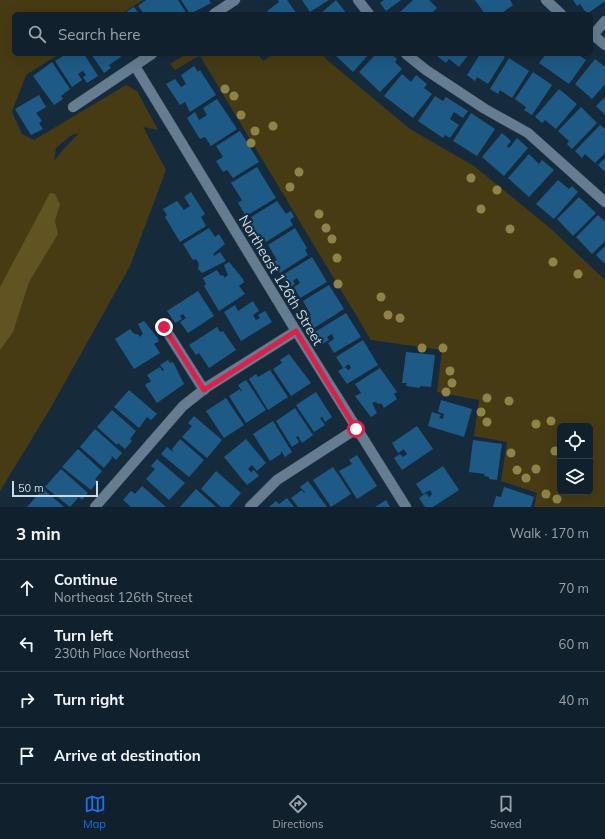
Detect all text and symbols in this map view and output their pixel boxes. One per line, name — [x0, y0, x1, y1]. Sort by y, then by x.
search box — [12, 12, 593, 56]
icon: search — [26, 23, 48, 45]
text: Search here — [58, 25, 140, 44]
street label: Northeast 126th Street — [235, 211, 327, 349]
route end — [155, 318, 173, 336]
route start — [347, 420, 365, 438]
map controls — [557, 423, 593, 495]
button: locate — [557, 423, 593, 459]
button: layers — [557, 459, 593, 495]
scale bar — [12, 479, 98, 498]
text: 50 m — [18, 481, 44, 495]
text: 3 min — [16, 523, 61, 544]
text: Walk · 170 m — [510, 525, 589, 541]
text: Continue — [54, 570, 117, 589]
icon: ahead — [16, 577, 38, 599]
text: 70 m — [559, 580, 589, 596]
text: Northeast 126th Street — [54, 589, 192, 605]
text: Turn left — [54, 626, 113, 645]
icon: left — [16, 633, 38, 655]
text: 60 m — [559, 636, 589, 652]
text: 230th Place Northeast — [54, 645, 189, 661]
icon: right — [16, 689, 38, 711]
text: Turn right — [54, 690, 124, 709]
text: 40 m — [559, 692, 589, 708]
icon: arrive — [16, 745, 38, 767]
text: Arrive at destination — [54, 746, 201, 765]
tab: Map — [83, 793, 106, 831]
tab: Directions — [273, 793, 323, 831]
tab: Saved — [490, 793, 522, 831]

